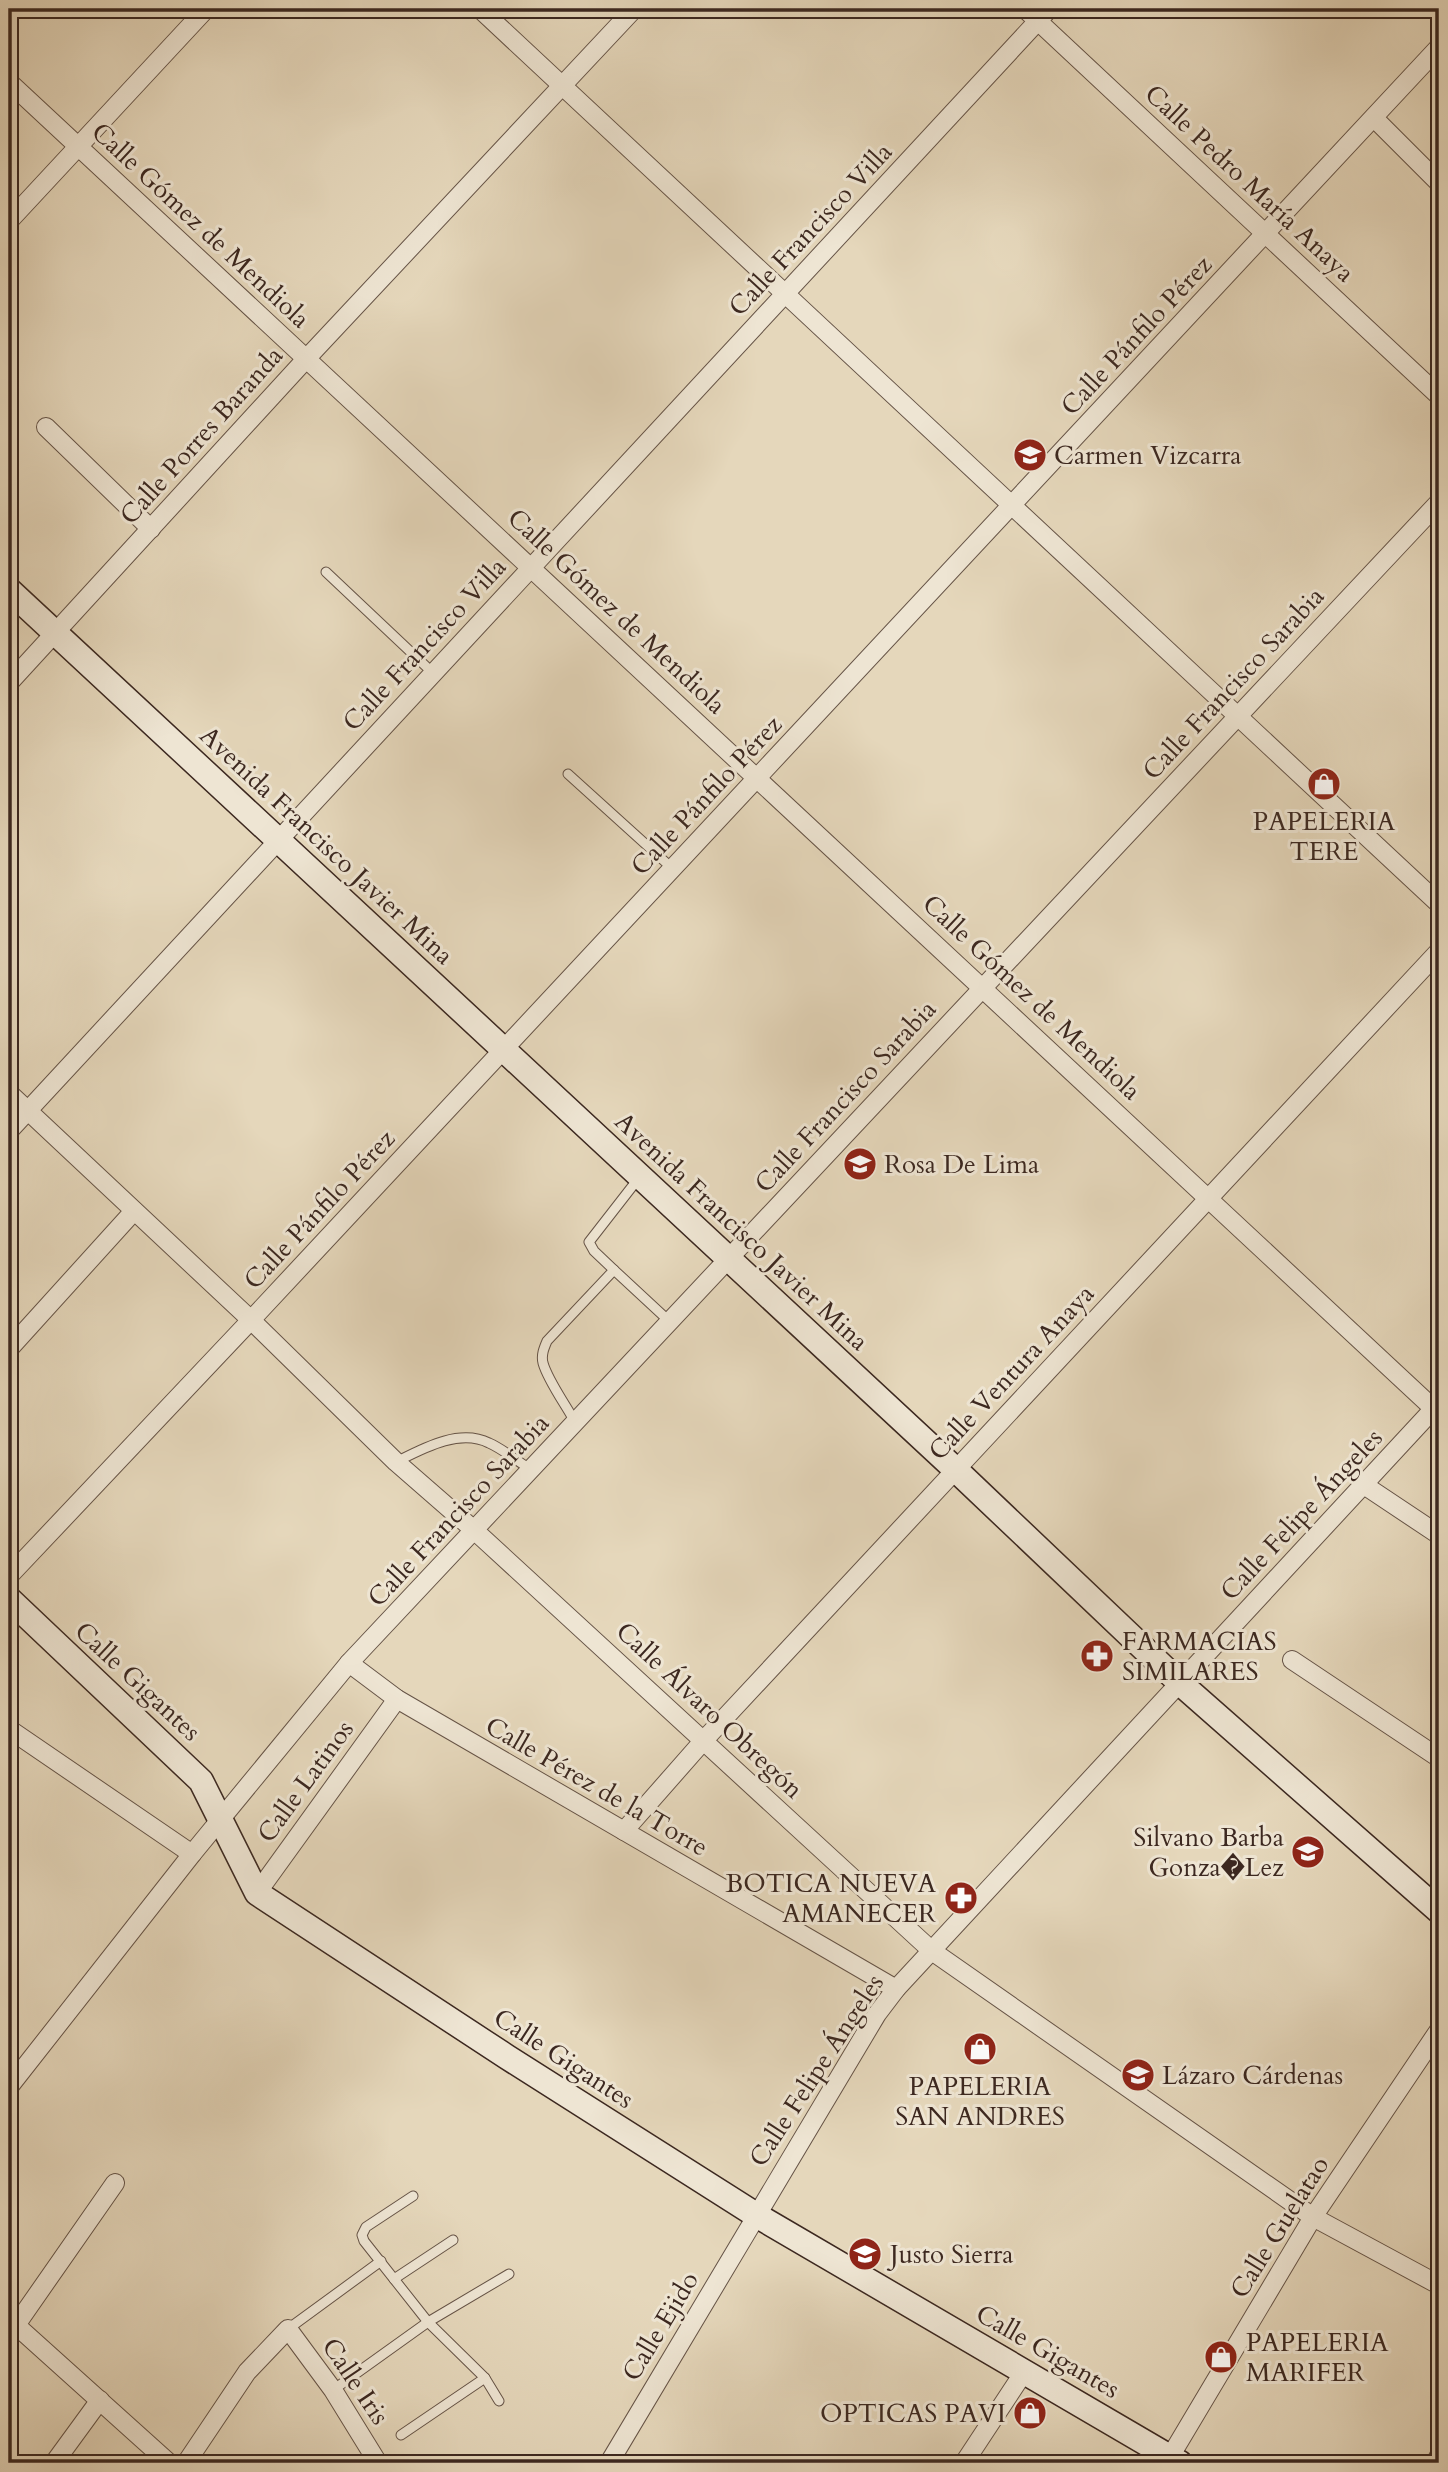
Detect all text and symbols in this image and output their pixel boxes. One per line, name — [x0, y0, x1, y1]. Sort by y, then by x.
street label: Calle Pedro María Anaya — [1137, 77, 1362, 290]
street label: Calle Gómez de Mendiola — [84, 115, 318, 336]
street label: Calle Francisco Villa — [721, 135, 900, 324]
street label: Calle Pánfilo Pérez — [1053, 247, 1220, 423]
street label: Calle Porres Baranda — [112, 339, 291, 532]
school or university icon: Carmen Vizcarra — [1011, 436, 1049, 474]
place label: Carmen Vizcarra — [1054, 438, 1241, 473]
street label: Calle Gómez de Mendiola — [500, 501, 734, 722]
street label: Calle Francisco Villa — [335, 550, 514, 739]
street label: Calle Francisco Sarabia — [1135, 579, 1332, 787]
street label: Calle Pánfilo Pérez — [623, 707, 790, 883]
street label: Avenida Francisco Javier Mina — [192, 718, 461, 972]
shop icon: PAPELERIA TERE — [1305, 765, 1343, 803]
place label: PAPELERIA TERE — [1253, 804, 1396, 869]
street label: Calle Gómez de Mendiola — [915, 887, 1149, 1108]
street label: Calle Francisco Sarabia — [747, 992, 944, 1200]
street label: Avenida Francisco Javier Mina — [607, 1104, 876, 1358]
street label: Calle Pánfilo Pérez — [236, 1121, 403, 1297]
school or university icon: Rosa De Lima — [841, 1145, 879, 1183]
place label: Rosa De Lima — [884, 1147, 1039, 1182]
street label: Calle Ventura Anaya — [921, 1277, 1102, 1468]
street label: Calle Francisco Sarabia — [360, 1406, 557, 1614]
street label: Calle Felipe Ángeles — [1212, 1421, 1390, 1608]
street label: Calle Gigantes — [67, 1614, 208, 1749]
street label: Calle Álvaro Obregón — [608, 1614, 811, 1807]
place label: FARMACIAS SIMILARES — [1122, 1624, 1277, 1689]
pharmacy icon: FARMACIAS SIMILARES — [1078, 1637, 1116, 1675]
street label: Calle Pérez de la Torre — [479, 1708, 714, 1864]
street label: Calle Latinos — [249, 1713, 362, 1849]
place label: Silvano Barba Gonza�Lez — [1133, 1820, 1284, 1885]
school or university icon: Silvano Barba Gonza�Lez — [1289, 1833, 1327, 1871]
place label: BOTICA NUEVA AMANECER — [725, 1866, 936, 1931]
pharmacy icon: BOTICA NUEVA AMANECER — [942, 1879, 980, 1917]
street label: Calle Felipe Ángeles — [741, 1967, 892, 2173]
street label: Calle Gigantes — [487, 2000, 640, 2117]
shop icon: PAPELERIA SAN ANDRES — [961, 2030, 999, 2068]
school or university icon: Lázaro Cárdenas — [1119, 2056, 1157, 2094]
place label: Lázaro Cárdenas — [1162, 2058, 1343, 2093]
place label: PAPELERIA SAN ANDRES — [895, 2069, 1065, 2134]
street label: Calle Guelatao — [1222, 2150, 1337, 2305]
school or university icon: Justo Sierra — [846, 2235, 884, 2273]
place label: Justo Sierra — [886, 2237, 1013, 2272]
street label: Calle Ejido — [614, 2265, 707, 2387]
street label: Calle Gigantes — [970, 2296, 1126, 2407]
place label: PAPELERIA MARIFER — [1246, 2325, 1389, 2390]
street label: Calle Iris — [314, 2331, 397, 2431]
shop icon: PAPELERIA MARIFER — [1202, 2338, 1240, 2376]
shop icon: OPTICAS PAVI — [1011, 2394, 1049, 2432]
place label: OPTICAS PAVI — [820, 2396, 1006, 2431]

